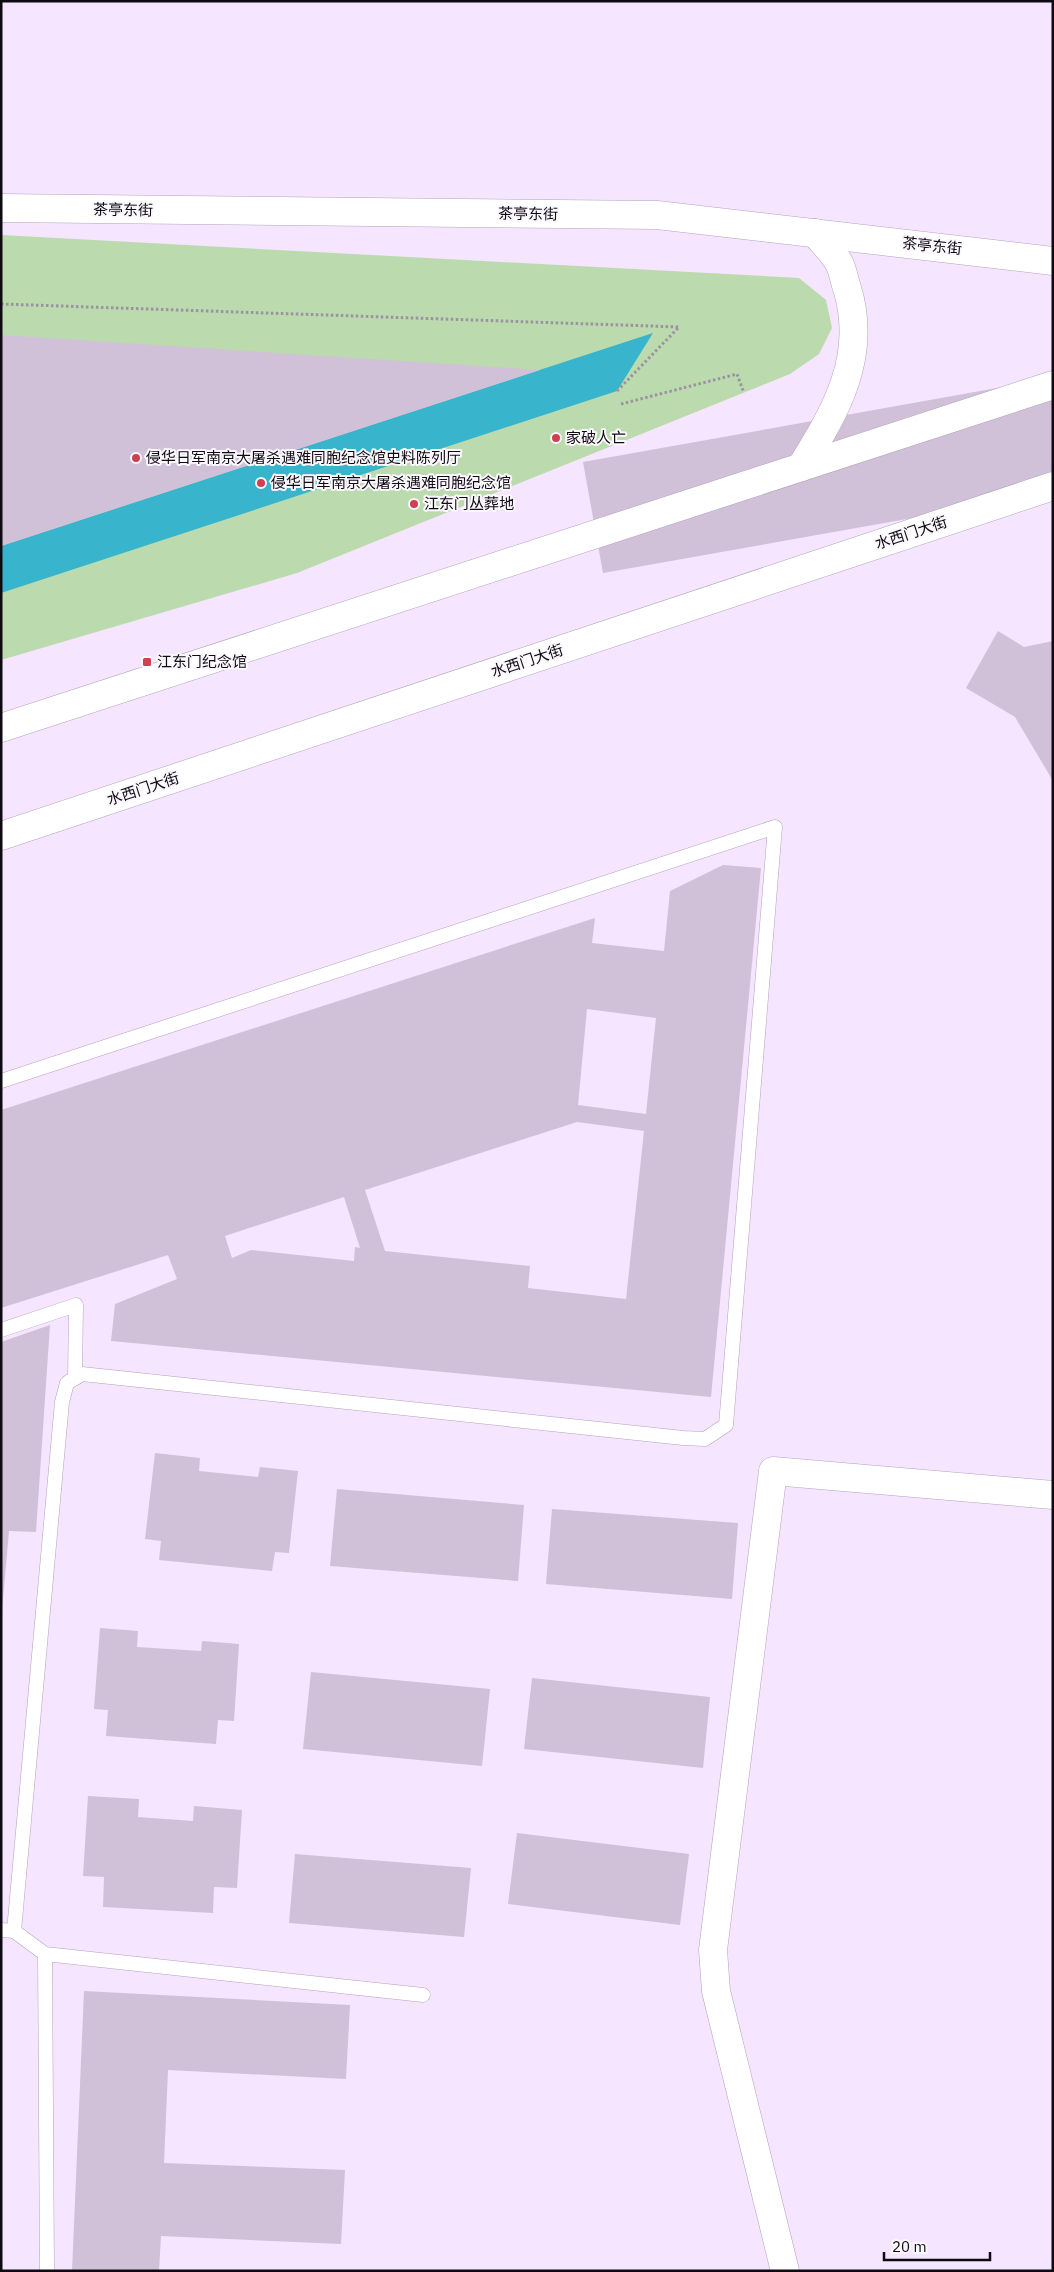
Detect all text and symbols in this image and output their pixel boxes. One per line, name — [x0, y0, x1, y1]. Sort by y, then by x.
street label: 茶亭东街 — [93, 199, 153, 220]
street label: 茶亭东街 — [498, 203, 558, 224]
street label: 茶亭东街 — [901, 233, 963, 258]
place label: 家破人亡 — [566, 428, 626, 447]
marker: 家破人亡 — [550, 432, 562, 444]
place label: 侵华日军南京大屠杀遇难同胞纪念馆史料陈列厅 — [146, 448, 461, 467]
marker: 侵华日军南京大屠杀遇难同胞纪念馆史料陈列厅 — [130, 452, 142, 464]
place label: 侵华日军南京大屠杀遇难同胞纪念馆 — [271, 473, 511, 492]
marker: 侵华日军南京大屠杀遇难同胞纪念馆 — [255, 477, 267, 489]
place label: 江东门丛葬地 — [424, 494, 514, 513]
marker: 江东门丛葬地 — [408, 498, 420, 510]
street label: 水西门大街 — [872, 512, 949, 553]
street label: 水西门大街 — [488, 640, 565, 681]
place label: 江东门纪念馆 — [157, 652, 247, 671]
marker: 江东门纪念馆 — [141, 656, 153, 668]
street label: 水西门大街 — [104, 768, 181, 809]
scale bar — [884, 2230, 990, 2262]
text: 20 m — [892, 2237, 927, 2256]

